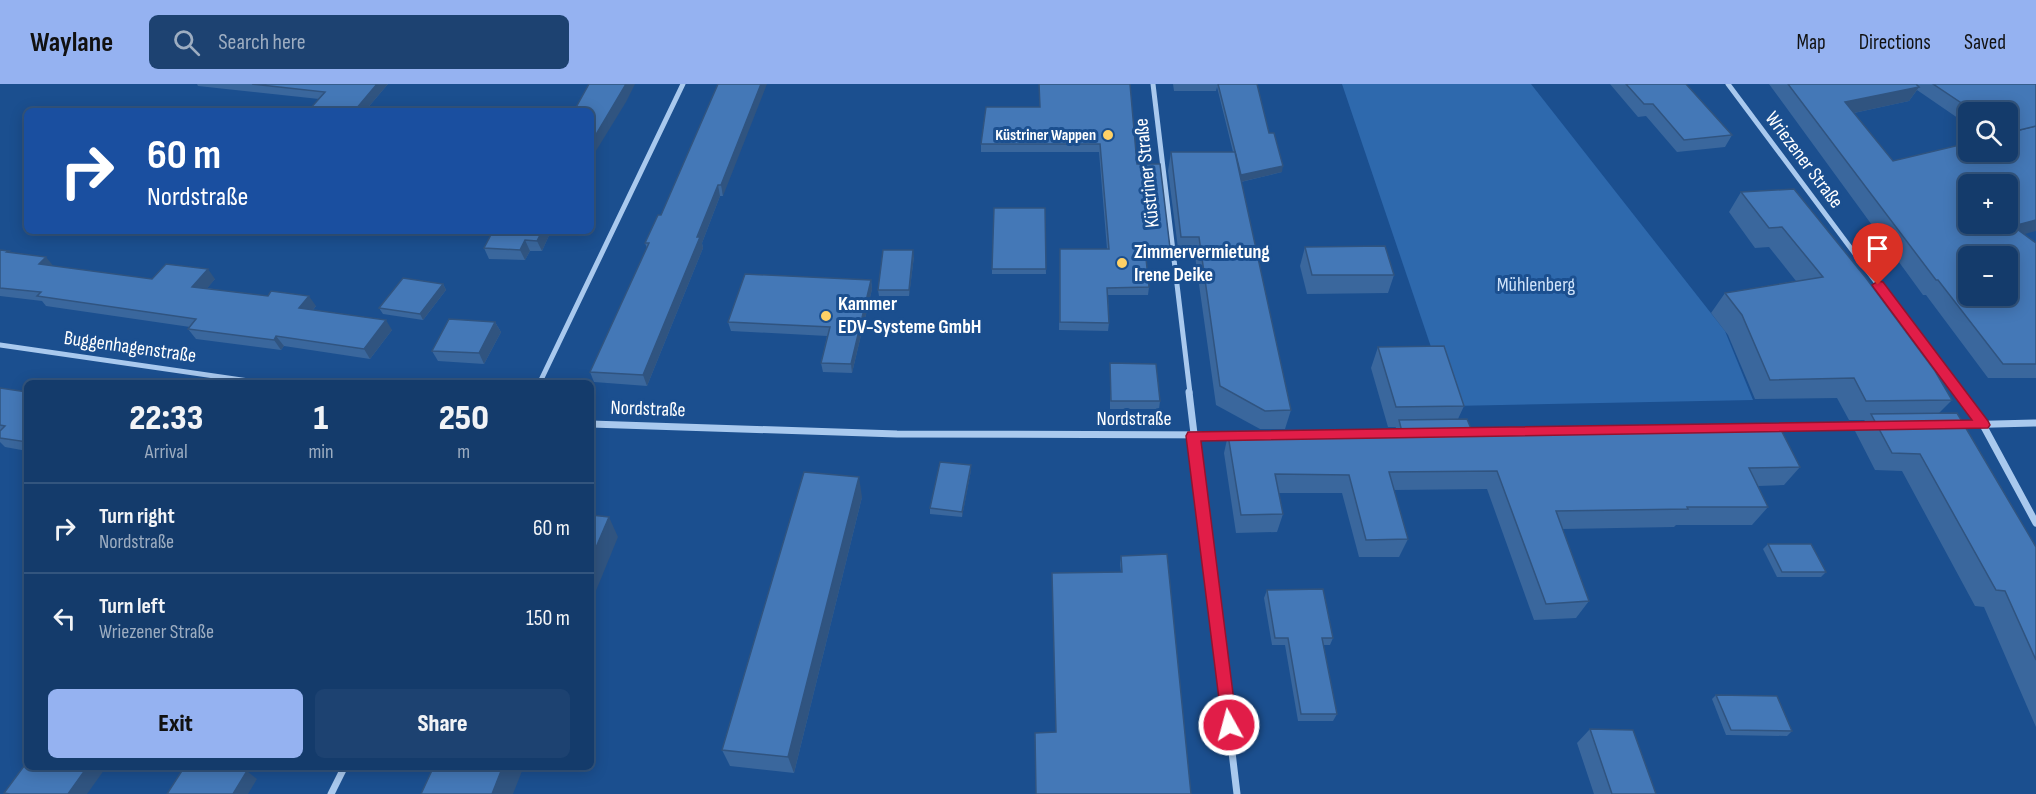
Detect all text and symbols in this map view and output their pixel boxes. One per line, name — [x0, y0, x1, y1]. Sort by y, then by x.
search box — [149, 15, 569, 69]
text: Waylane — [30, 26, 113, 59]
icon: search — [170, 26, 203, 59]
text: Search here — [218, 29, 306, 56]
text: Map — [1796, 30, 1826, 55]
text: Directions — [1859, 30, 1931, 55]
text: Saved — [1964, 30, 2006, 55]
map controls — [1958, 102, 2018, 306]
button: search — [1958, 102, 2018, 162]
street label: Wriezener Straße — [1760, 107, 1848, 213]
street label: Küstriner Straße — [1129, 117, 1165, 229]
place label: Küstriner Wappen — [995, 126, 1096, 145]
marker: Küstriner Wappen — [1101, 128, 1115, 142]
text: 60 m — [147, 130, 221, 181]
icon: right — [48, 132, 126, 210]
button: + — [1958, 174, 2018, 234]
text: Nordstraße — [147, 181, 248, 213]
pin — [1852, 223, 1903, 285]
icon: arrive — [1861, 232, 1894, 265]
place label: Zimmervermietung Irene Deike — [1134, 240, 1270, 287]
button: − — [1958, 246, 2018, 306]
marker: Zimmervermietung Irene Deike — [1115, 256, 1129, 270]
park label: Mühlenberg — [1497, 273, 1575, 297]
place label: Kammer EDV-Systeme GmbH — [838, 292, 981, 339]
marker: Kammer EDV-Systeme GmbH — [819, 309, 833, 323]
street label: Buggenhagenstraße — [62, 326, 198, 368]
street label: Nordstraße — [610, 396, 686, 422]
text: 22:33 — [129, 397, 203, 440]
text: 1 — [314, 397, 328, 440]
text: 250 — [439, 397, 489, 440]
street label: Nordstraße — [1096, 407, 1172, 431]
text: Arrival — [145, 440, 188, 464]
text: min — [308, 440, 334, 464]
text: m — [457, 440, 470, 464]
text: Turn right — [99, 503, 175, 530]
icon: right — [48, 512, 81, 545]
text: 60 m — [533, 515, 570, 542]
text: Nordstraße — [99, 530, 174, 554]
text: Turn left — [99, 593, 165, 620]
icon: left — [48, 602, 81, 635]
text: 150 m — [526, 605, 570, 632]
text: Wriezener Straße — [99, 620, 214, 644]
button: Exit — [48, 689, 303, 758]
button: Share — [315, 689, 570, 758]
position arrow — [1197, 693, 1261, 757]

